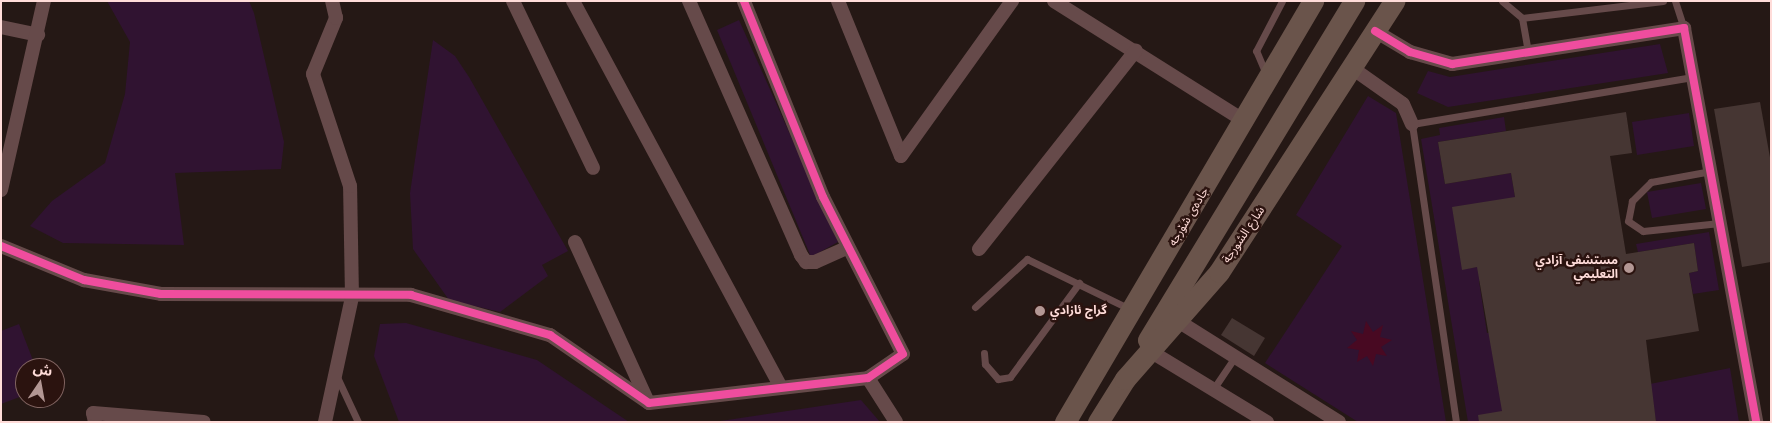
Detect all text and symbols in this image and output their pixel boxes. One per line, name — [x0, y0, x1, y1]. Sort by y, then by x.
street label: جادەی شۆرجە — [1166, 185, 1212, 249]
street label: شارع الشورجة — [1220, 204, 1268, 266]
place label: مستشفى آزادي التعليمي — [1535, 254, 1618, 282]
marker: مستشفى آزادي التعليمي — [1622, 261, 1636, 275]
place label: گراج ئازادي — [1050, 304, 1107, 318]
marker: گراج ئازادي — [1034, 305, 1046, 317]
north arrow — [15, 358, 65, 408]
text: ش — [32, 359, 54, 379]

